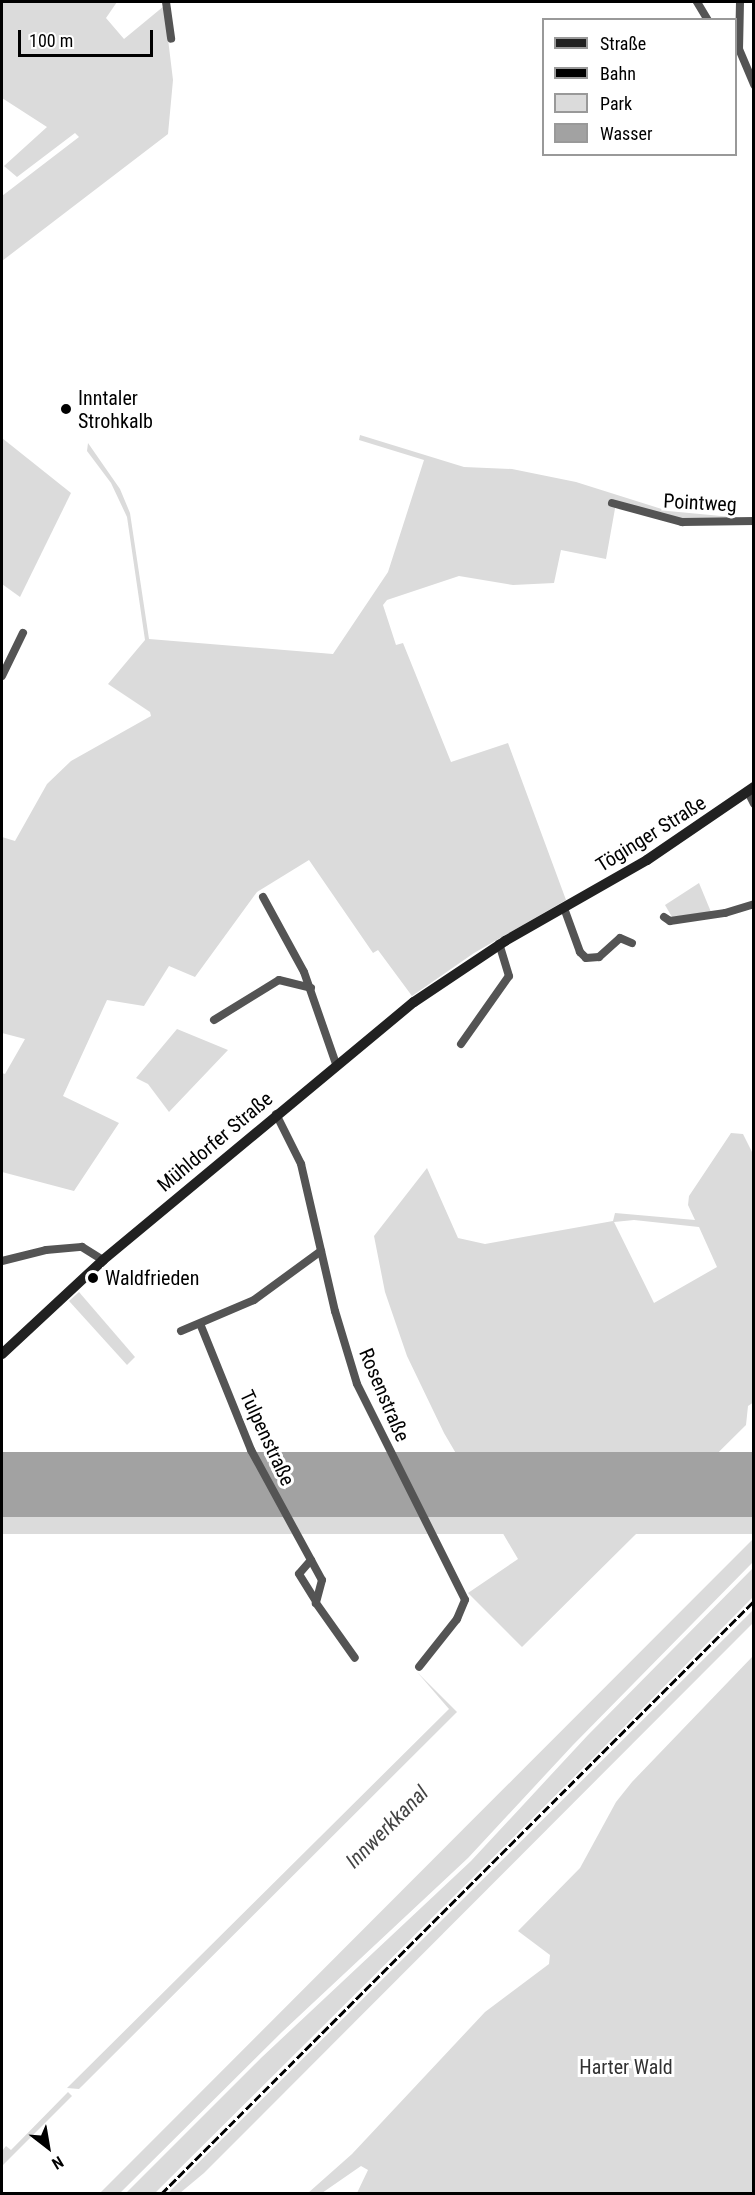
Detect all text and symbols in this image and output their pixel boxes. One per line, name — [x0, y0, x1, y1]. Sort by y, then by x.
scale bar — [21, 18, 156, 56]
legend — [542, 18, 737, 156]
text: 100 m — [29, 30, 73, 51]
text: Straße — [600, 33, 646, 54]
text: Bahn — [600, 63, 636, 84]
text: Park — [600, 93, 632, 114]
text: Wasser — [600, 123, 652, 144]
place label: Inntaler Strohkalb — [78, 386, 153, 433]
marker: Inntaler Strohkalb — [59, 402, 73, 416]
street label: Pointweg — [663, 489, 737, 517]
street label: Töginger Straße — [592, 791, 710, 877]
street label: Mühldorfer Straße — [153, 1087, 277, 1197]
place label: Waldfrieden — [105, 1266, 199, 1290]
marker: Waldfrieden — [86, 1271, 100, 1285]
street label: Rosenstraße — [354, 1345, 414, 1445]
street label: Tulpenstraße — [234, 1386, 300, 1490]
water label: Innwerkkanal — [341, 1781, 433, 1873]
park label: Harter Wald — [579, 2055, 673, 2079]
north arrow — [18, 2117, 78, 2177]
text: N — [48, 2152, 67, 2174]

